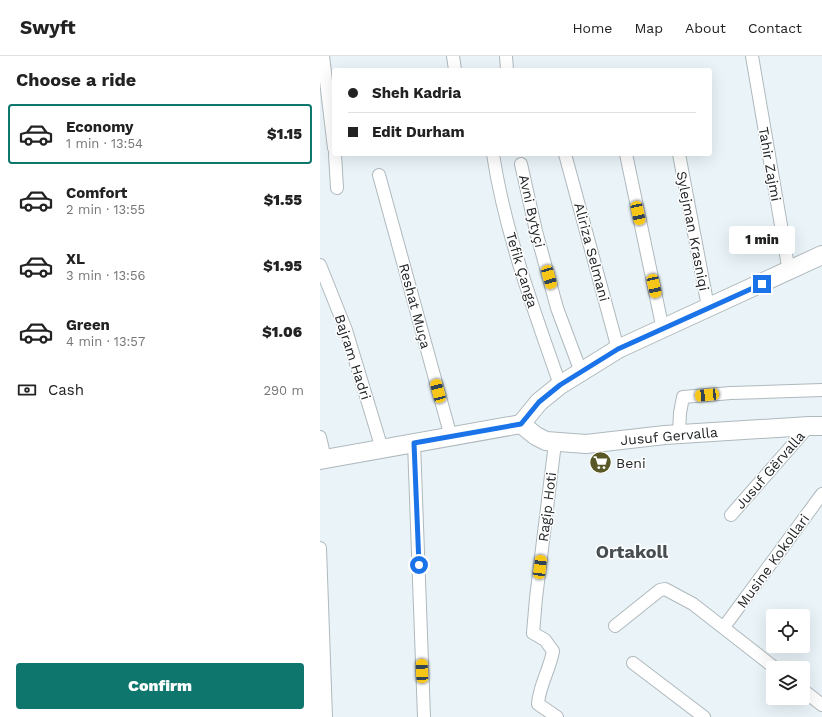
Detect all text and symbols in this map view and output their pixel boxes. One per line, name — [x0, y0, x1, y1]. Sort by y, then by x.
text: Swyft — [20, 16, 76, 39]
text: Home — [572, 20, 612, 36]
text: Map — [634, 20, 663, 36]
text: About — [685, 20, 726, 36]
text: Contact — [748, 20, 802, 36]
text: Choose a ride — [16, 69, 136, 90]
text: Sheh Kadria — [372, 84, 461, 102]
icon: car — [18, 116, 54, 152]
text: Economy — [66, 118, 133, 136]
text: Edit Durham — [372, 123, 465, 141]
text: $1.15 — [267, 125, 302, 143]
street label: Tahir Zajmi — [756, 126, 784, 202]
text: 1 min · 13:54 — [66, 136, 143, 151]
street label: Sylejman Krasniqi — [674, 170, 712, 292]
street label: Avni Bytyçi — [516, 173, 548, 249]
icon: car — [18, 182, 54, 218]
text: Comfort — [66, 184, 127, 202]
text: $1.55 — [264, 191, 302, 209]
car — [630, 200, 646, 226]
street label: Aliriza Selmani — [571, 201, 613, 303]
text: 2 min · 13:55 — [66, 202, 145, 217]
callout: 1 min — [729, 226, 795, 254]
street label: Tefik Çanga — [503, 230, 541, 310]
text: 1 min — [745, 232, 779, 247]
icon: car — [18, 248, 54, 284]
text: XL — [66, 250, 85, 268]
text: $1.95 — [263, 257, 302, 275]
street label: Reshat Muça — [396, 262, 434, 351]
car — [540, 264, 558, 290]
text: 3 min · 13:56 — [66, 268, 145, 283]
car — [646, 273, 662, 299]
route end — [753, 275, 771, 293]
street label: Bajram Hadri — [332, 312, 374, 402]
icon: car — [18, 314, 54, 350]
text: Green — [66, 316, 110, 334]
text: $1.06 — [262, 323, 302, 341]
text: 4 min · 13:57 — [66, 334, 145, 349]
car — [429, 378, 447, 404]
icon: cash — [16, 379, 38, 401]
text: Cash — [48, 381, 84, 399]
text: 290 m — [263, 383, 304, 398]
car — [695, 388, 719, 402]
street label: Jusuf Gervalla — [620, 424, 718, 448]
street label: Jusuf Gërvalla — [732, 428, 808, 512]
supermarket icon: Beni — [587, 450, 613, 476]
place label: Beni — [616, 455, 646, 471]
street label: Ragip Hoti — [535, 471, 559, 543]
street label: Musine Kokollari — [734, 511, 812, 611]
district label: Ortakoll — [596, 541, 668, 562]
car — [533, 554, 547, 580]
route start — [410, 556, 428, 574]
map controls — [766, 609, 810, 705]
button: locate — [766, 609, 810, 653]
car — [416, 659, 428, 683]
button: layers — [766, 661, 810, 705]
button: Confirm — [16, 663, 304, 709]

